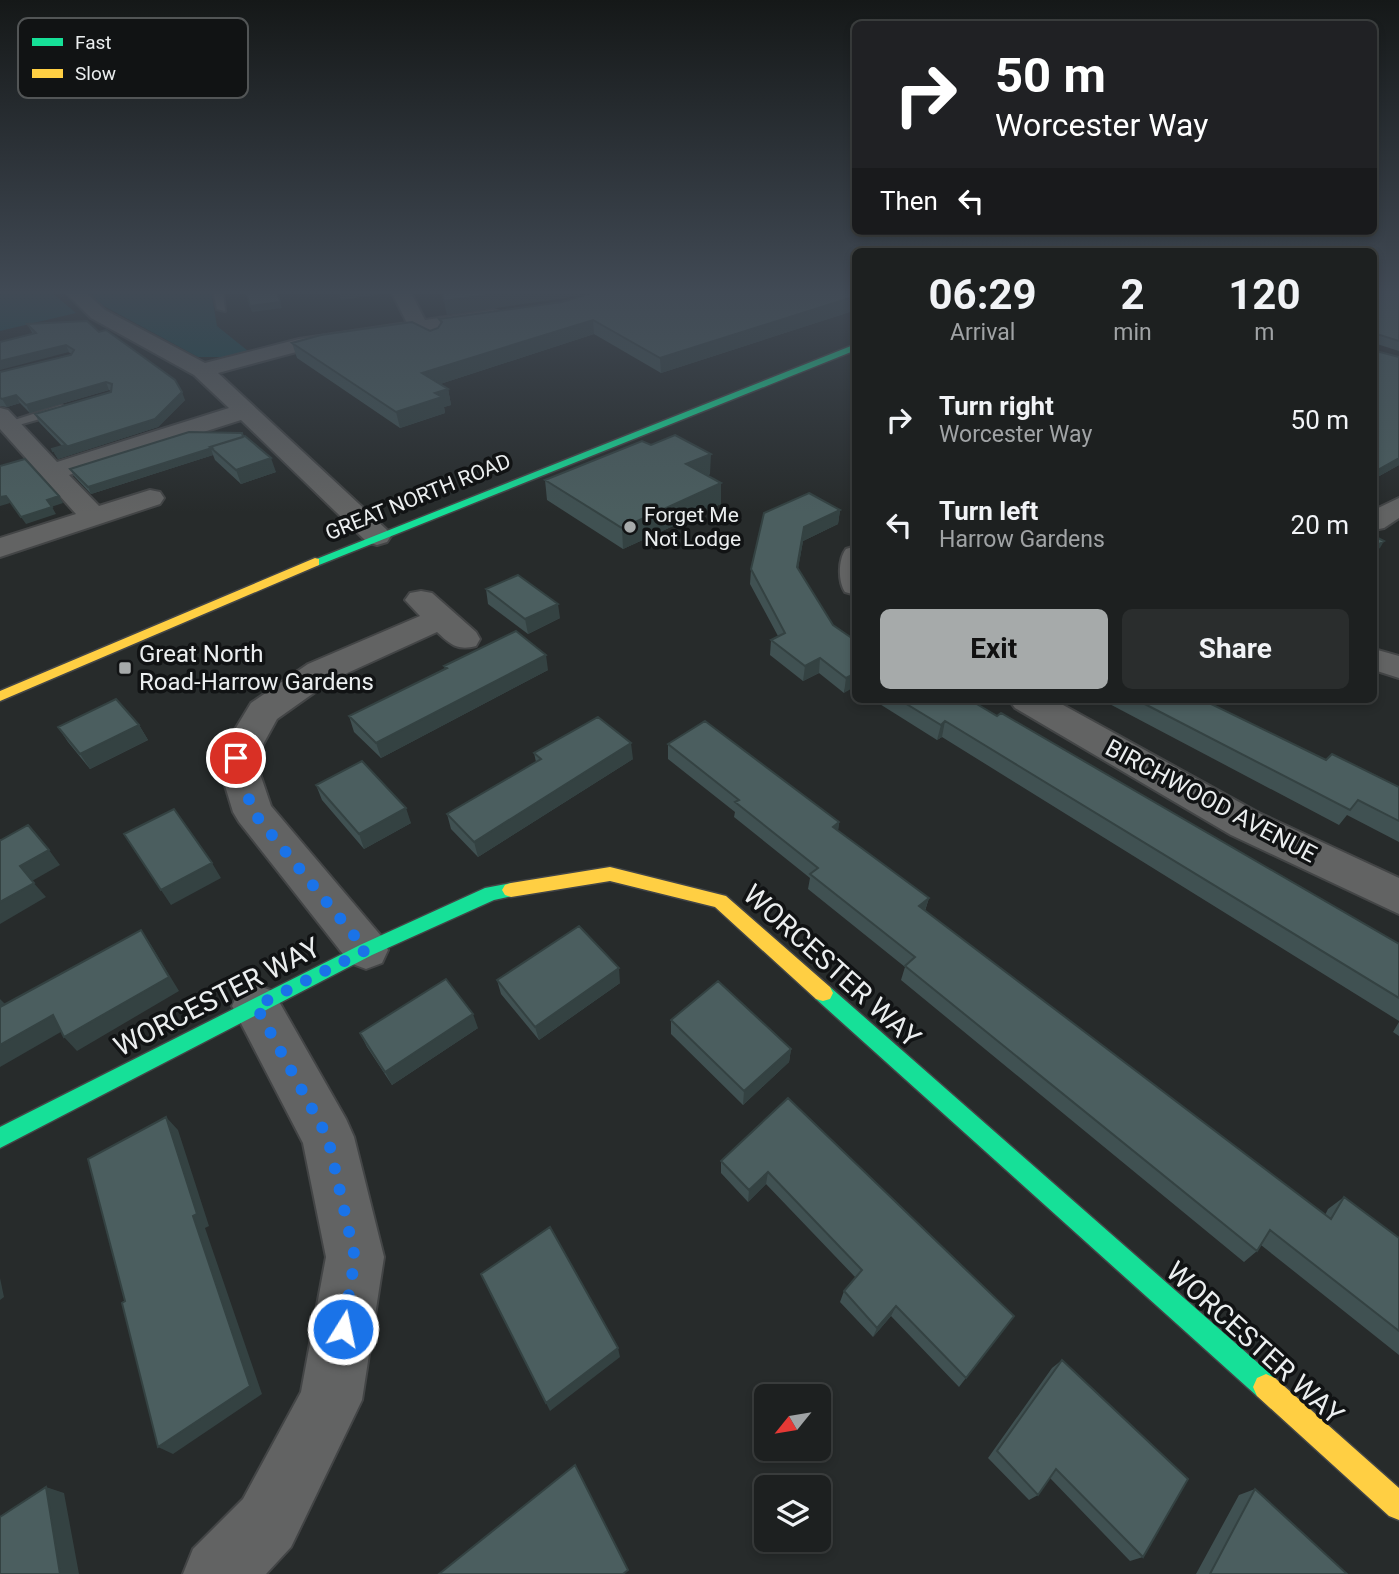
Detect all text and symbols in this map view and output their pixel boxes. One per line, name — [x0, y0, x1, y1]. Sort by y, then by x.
legend — [18, 18, 248, 98]
text: Fast — [75, 31, 112, 54]
text: 50 m — [995, 47, 1106, 104]
icon: right — [880, 49, 971, 140]
text: Slow — [75, 62, 116, 85]
text: Worcester Way — [995, 106, 1208, 144]
icon: left — [952, 182, 990, 220]
text: Then — [880, 186, 938, 216]
text: 06:29 — [929, 270, 1037, 319]
text: 2 — [1120, 270, 1145, 319]
text: 120 — [1228, 270, 1301, 319]
text: Arrival — [950, 319, 1015, 346]
text: min — [1113, 319, 1152, 346]
text: m — [1254, 319, 1274, 346]
text: Turn right — [939, 391, 1054, 421]
icon: right — [880, 401, 918, 439]
text: 50 m — [1291, 405, 1349, 435]
text: Worcester Way — [939, 421, 1092, 448]
street label: GREAT NORTH ROAD — [322, 449, 514, 545]
text: Turn left — [939, 496, 1038, 526]
place label: Forget Me Not Lodge — [644, 503, 741, 551]
icon: left — [880, 506, 918, 544]
text: 20 m — [1291, 510, 1349, 540]
marker: Forget Me Not Lodge — [622, 519, 638, 535]
text: Harrow Gardens — [939, 526, 1105, 553]
button: Exit — [880, 609, 1108, 689]
button: Share — [1122, 609, 1349, 689]
place label: Great North Road-Harrow Gardens — [139, 640, 374, 696]
marker: Great North Road-Harrow Gardens — [117, 660, 133, 676]
pin — [206, 728, 266, 788]
street label: BIRCHWOOD AVENUE — [1101, 733, 1321, 869]
icon: arrive — [217, 739, 255, 777]
street label: WORCESTER WAY — [737, 878, 928, 1054]
street label: WORCESTER WAY — [108, 931, 326, 1063]
street label: WORCESTER WAY — [1160, 1255, 1351, 1431]
position arrow — [306, 1292, 380, 1366]
north arrow — [754, 1384, 831, 1461]
map controls — [754, 1384, 831, 1552]
button: layers — [754, 1475, 831, 1552]

